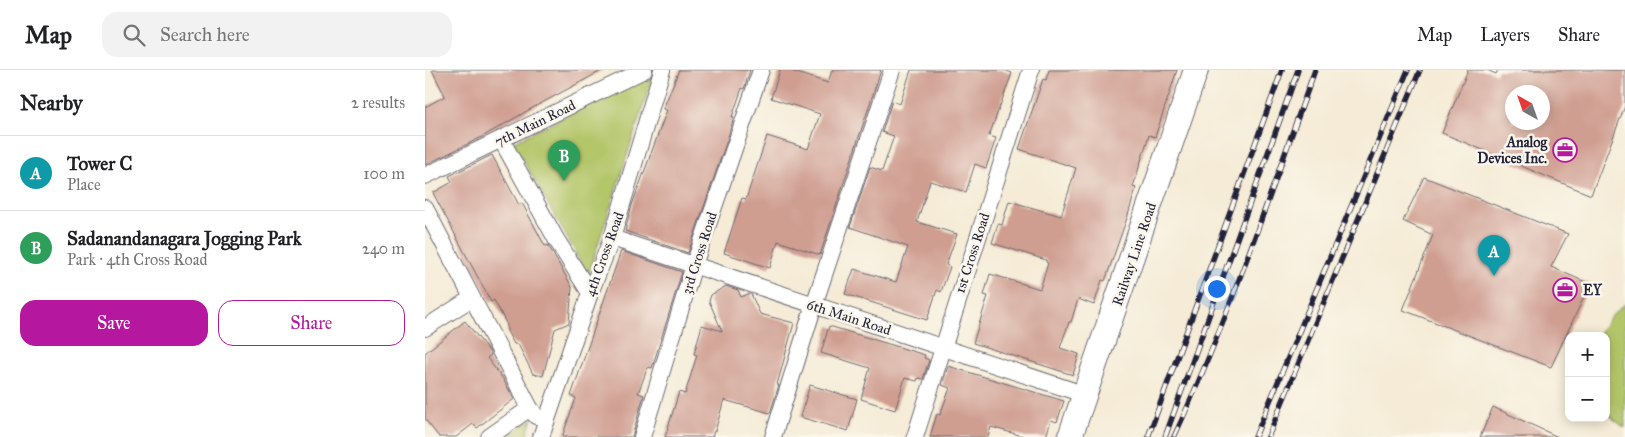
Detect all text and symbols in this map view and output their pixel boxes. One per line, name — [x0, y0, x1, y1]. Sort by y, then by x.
search box — [102, 12, 452, 57]
text: Map — [25, 20, 72, 50]
icon: search — [120, 21, 148, 49]
text: Search here — [160, 23, 250, 46]
text: Map — [1417, 24, 1452, 46]
text: Layers — [1480, 24, 1530, 46]
text: Share — [1558, 24, 1600, 46]
north arrow — [1505, 85, 1550, 130]
text: Nearby — [20, 90, 83, 116]
text: 2 results — [351, 93, 405, 112]
street label: 7th Main Road — [492, 97, 578, 150]
place label: Analog Devices Inc. — [1477, 134, 1547, 167]
office icon: Analog Devices Inc. — [1552, 137, 1578, 163]
pin: B — [548, 140, 580, 181]
text: Tower C — [67, 152, 132, 175]
text: A — [31, 164, 41, 183]
text: 100 m — [363, 164, 405, 183]
text: Place — [67, 175, 101, 194]
street label: Railway Line Road — [1109, 200, 1160, 308]
street label: 4th Cross Road — [581, 210, 628, 299]
street label: 3rd Cross Road — [678, 210, 721, 297]
street label: 1st Cross Road — [951, 211, 993, 296]
text: Sadanandanagara Jogging Park — [67, 227, 302, 250]
pin: A — [1478, 235, 1510, 276]
text: B — [31, 239, 41, 258]
text: 240 m — [362, 239, 405, 258]
text: Park · 4th Cross Road — [67, 250, 207, 269]
your location — [1204, 276, 1230, 302]
office icon: EY — [1552, 277, 1578, 303]
place label: EY — [1583, 282, 1603, 299]
street label: 6th Main Road — [805, 296, 893, 339]
button: Save — [20, 300, 208, 346]
button: Share — [218, 300, 405, 346]
map controls — [1565, 332, 1610, 422]
button: + — [1565, 332, 1610, 377]
button: − — [1565, 377, 1610, 422]

